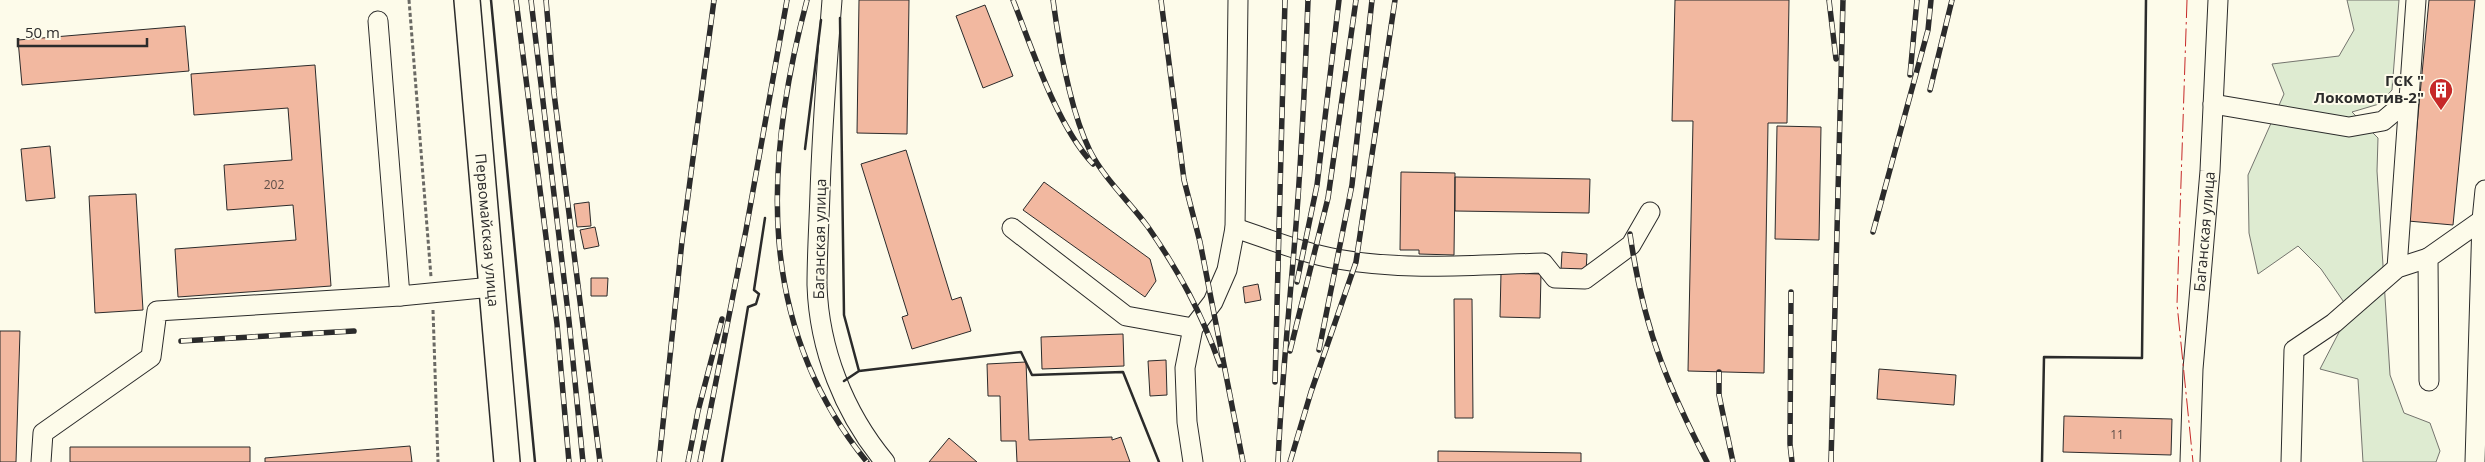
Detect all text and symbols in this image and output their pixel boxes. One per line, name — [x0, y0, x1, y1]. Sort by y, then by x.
scale bar — [18, 15, 146, 47]
text: 50 m — [25, 22, 60, 42]
place label: ГСК " Локомотив-2" — [2314, 70, 2424, 107]
building icon: ГСК " Локомотив-2" — [2428, 77, 2454, 111]
street label: Первомайская улица — [471, 152, 505, 308]
street label: Баганская улица — [2189, 170, 2219, 292]
house number: 202 — [264, 176, 284, 193]
street label: Баганская улица — [808, 178, 830, 299]
house number: 11 — [2110, 426, 2124, 443]

